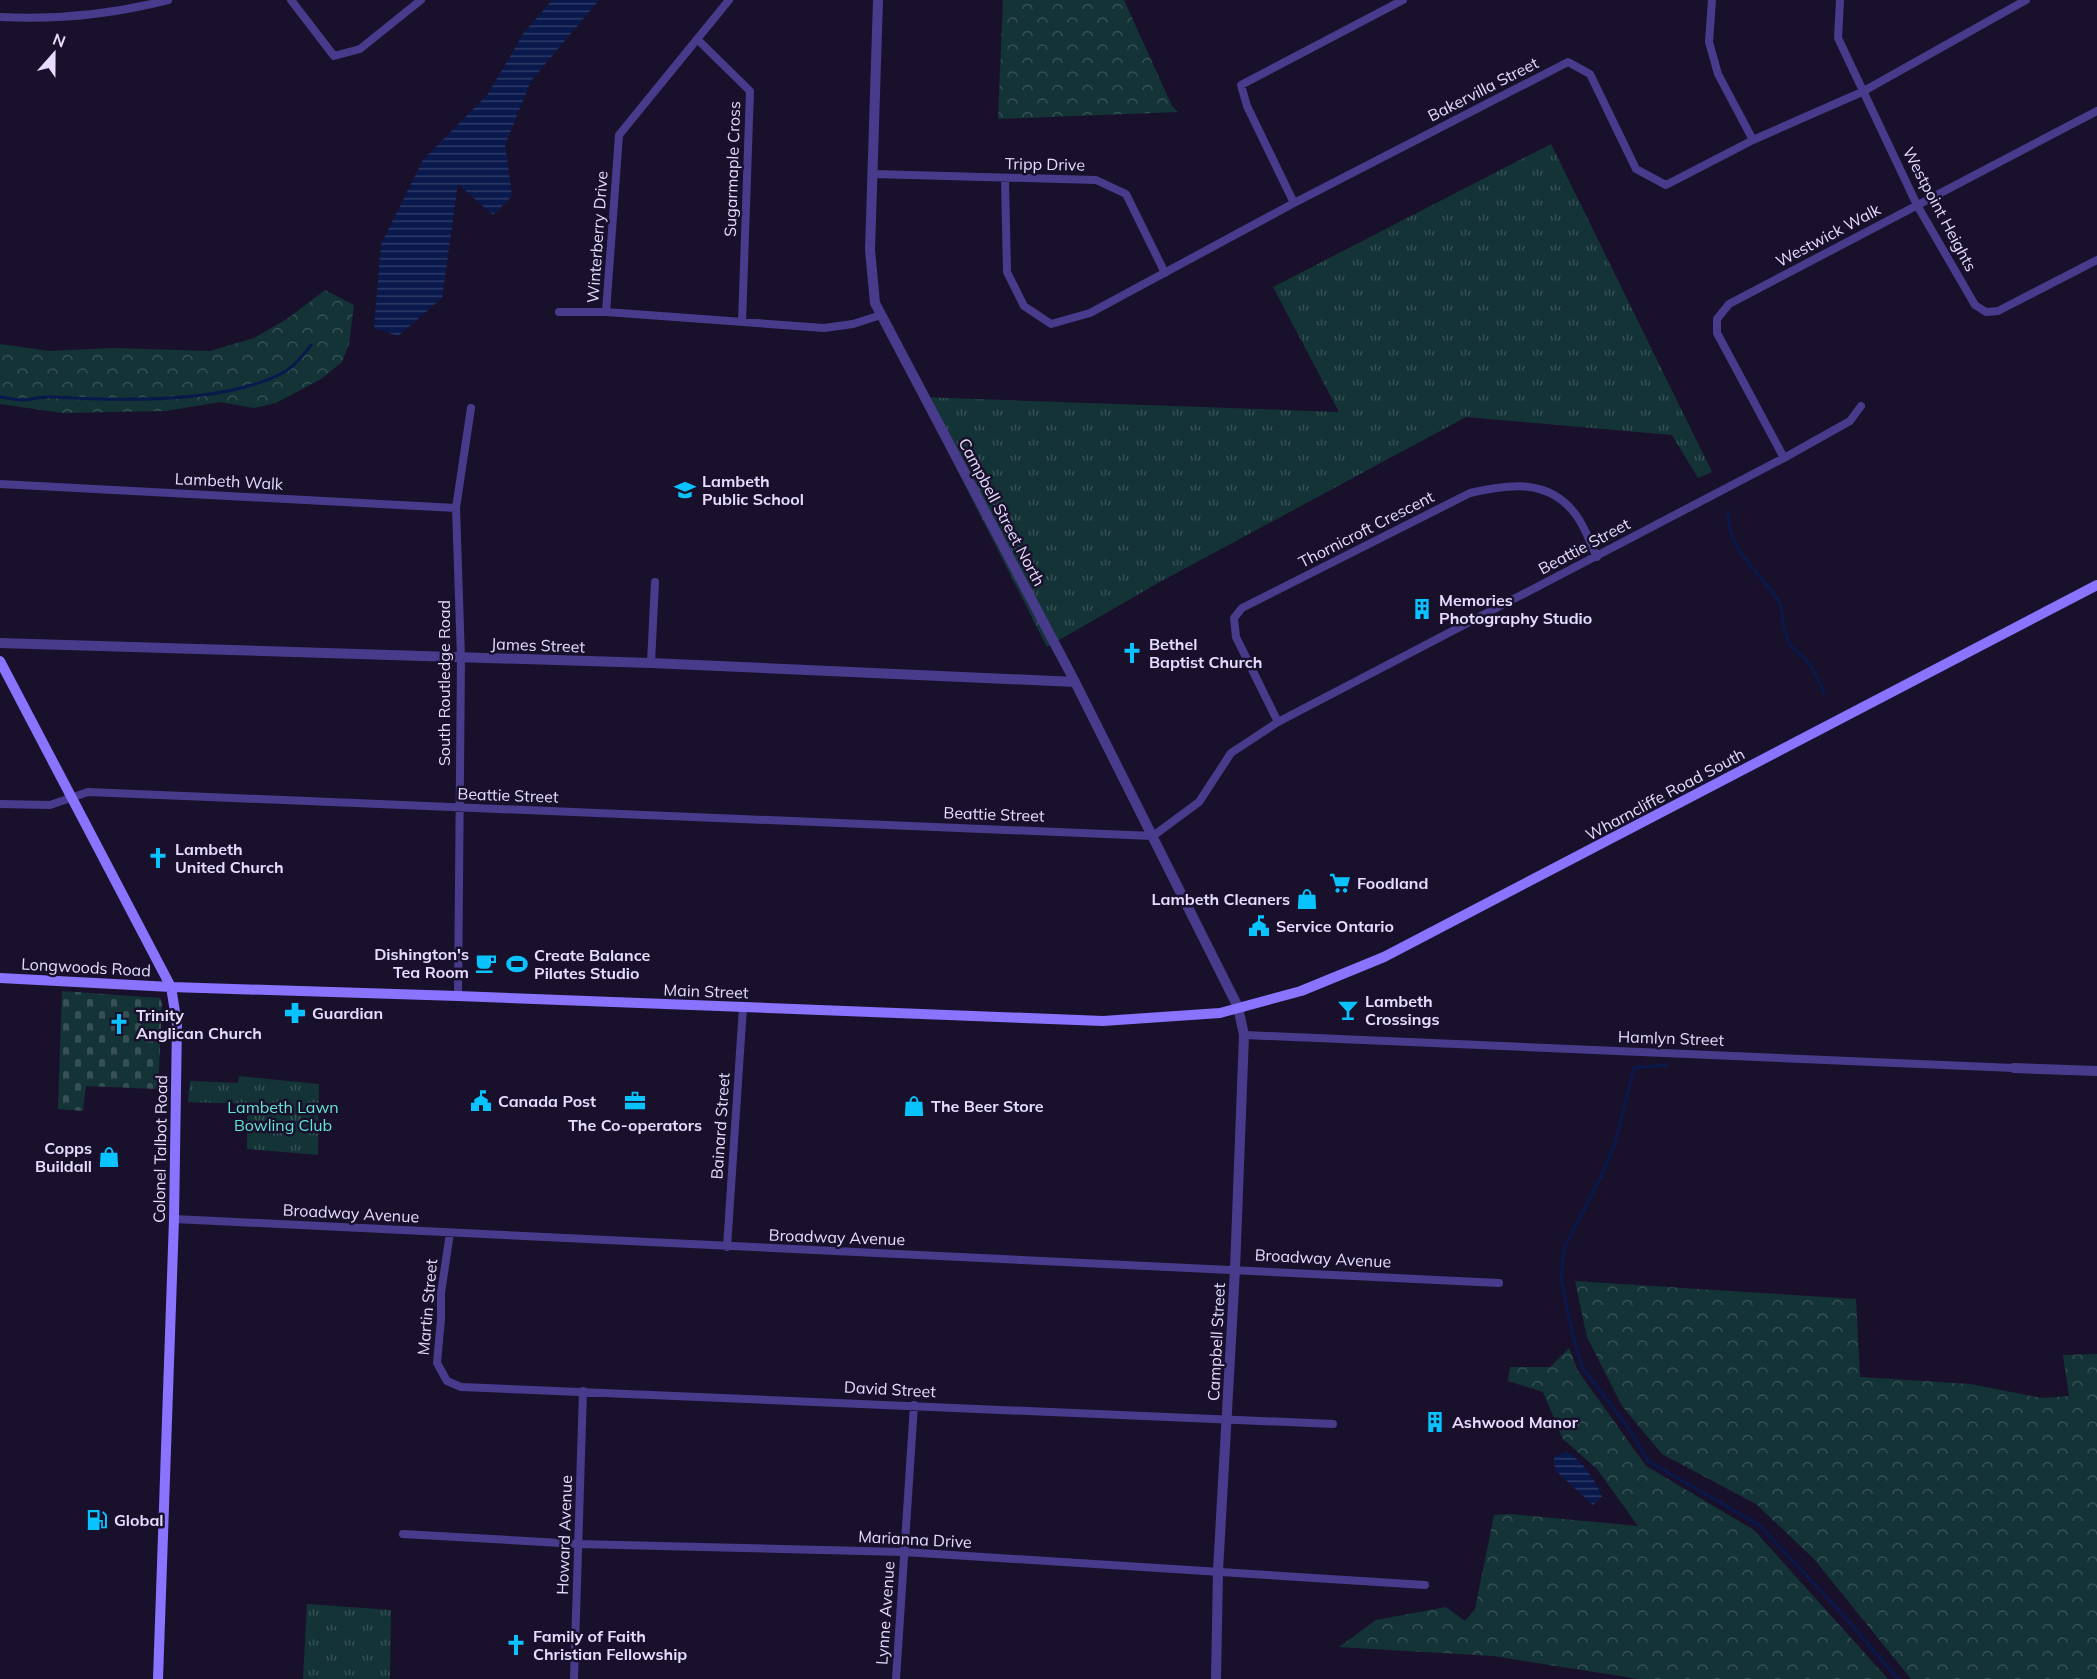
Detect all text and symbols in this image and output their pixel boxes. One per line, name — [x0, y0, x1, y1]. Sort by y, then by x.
north arrow — [24, 24, 84, 84]
text: N — [50, 28, 69, 51]
street label: Bakervilla Street — [1424, 52, 1542, 125]
street label: Sugarmaple Cross — [720, 101, 744, 237]
street label: Westpoint Heights — [1899, 143, 1981, 275]
street label: Tripp Drive — [1005, 153, 1085, 175]
street label: Winterberry Drive — [582, 170, 612, 304]
street label: Westwick Walk — [1772, 199, 1884, 271]
street label: Campbell Street North — [954, 435, 1050, 589]
street label: Lambeth Walk — [174, 468, 284, 494]
place label: Lambeth Public School — [702, 471, 804, 509]
school or university icon: Lambeth Public School — [673, 478, 697, 502]
street label: Thornicroft Crescent — [1295, 486, 1437, 572]
street label: Beattie Street — [1535, 513, 1634, 579]
place label: Memories Photography Studio — [1439, 590, 1592, 628]
building icon: Memories Photography Studio — [1410, 597, 1434, 621]
street label: South Routledge Road — [434, 600, 454, 766]
street label: James Street — [491, 633, 586, 657]
place label: Bethel Baptist Church — [1149, 634, 1262, 672]
church icon: Bethel Baptist Church — [1120, 641, 1144, 665]
street label: Wharncliffe Road South — [1582, 744, 1748, 844]
street label: Beattie Street — [457, 783, 559, 807]
street label: Beattie Street — [943, 802, 1045, 826]
place label: Lambeth United Church — [175, 839, 284, 877]
church icon: Lambeth United Church — [146, 846, 170, 870]
supermarket icon: Foodland — [1328, 871, 1352, 895]
place label: Foodland — [1357, 873, 1428, 893]
shop icon: Lambeth Cleaners — [1295, 887, 1319, 911]
place label: Lambeth Cleaners — [1152, 889, 1290, 909]
public building icon: Service Ontario — [1247, 914, 1271, 938]
place label: Service Ontario — [1276, 916, 1394, 936]
place label: Dishington's Tea Room — [374, 944, 469, 982]
place label: Create Balance Pilates Studio — [534, 945, 651, 983]
cafe icon: Dishington's Tea Room — [474, 951, 498, 975]
sports icon: Create Balance Pilates Studio — [505, 952, 529, 976]
street label: Longwoods Road — [21, 954, 151, 980]
street label: Main Street — [663, 980, 749, 1002]
place label: Lambeth Crossings — [1365, 991, 1439, 1029]
bar icon: Lambeth Crossings — [1336, 998, 1360, 1022]
pharmacy icon: Guardian — [283, 1001, 307, 1025]
place label: Guardian — [312, 1003, 383, 1023]
place label: Trinity Anglican Church — [136, 1005, 262, 1043]
church icon: Trinity Anglican Church — [107, 1012, 131, 1036]
street label: Hamlyn Street — [1618, 1026, 1725, 1050]
street label: Bainard Street — [706, 1072, 734, 1180]
street label: Colonel Talbot Road — [149, 1075, 171, 1223]
public building icon: Canada Post — [469, 1089, 493, 1113]
office icon: The Co-operators — [623, 1089, 647, 1113]
place label: Canada Post — [498, 1091, 596, 1111]
shop icon: The Beer Store — [902, 1094, 926, 1118]
place label: The Beer Store — [931, 1096, 1044, 1116]
park label: Lambeth Lawn Bowling Club — [227, 1097, 339, 1135]
place label: The Co-operators — [568, 1115, 702, 1135]
place label: Copps Buildall — [35, 1138, 92, 1176]
shop icon: Copps Buildall — [97, 1145, 121, 1169]
street label: Broadway Avenue — [282, 1199, 420, 1227]
street label: Broadway Avenue — [768, 1225, 906, 1249]
street label: Broadway Avenue — [1254, 1244, 1392, 1272]
street label: Martin Street — [413, 1258, 441, 1356]
street label: Campbell Street — [1203, 1282, 1229, 1402]
street label: David Street — [844, 1377, 937, 1401]
building icon: Ashwood Manor — [1423, 1410, 1447, 1434]
place label: Ashwood Manor — [1452, 1412, 1579, 1432]
street label: Howard Avenue — [552, 1475, 576, 1595]
fuel station icon: Global — [85, 1508, 109, 1532]
place label: Global — [114, 1510, 164, 1530]
street label: Marianna Drive — [858, 1526, 972, 1552]
street label: Lynne Avenue — [871, 1560, 899, 1666]
place label: Family of Faith Christian Fellowship — [533, 1626, 687, 1664]
church icon: Family of Faith Christian Fellowship — [504, 1633, 528, 1657]

